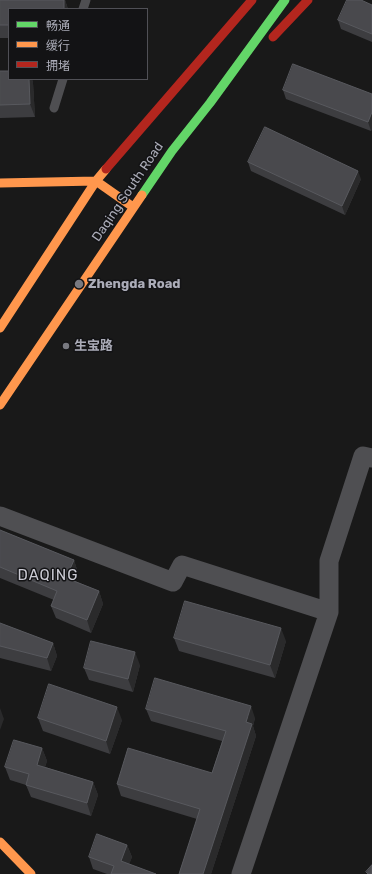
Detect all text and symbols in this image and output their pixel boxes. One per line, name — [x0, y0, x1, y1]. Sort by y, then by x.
legend — [8, 8, 148, 80]
text: 畅通 — [46, 19, 70, 33]
text: 缓行 — [46, 39, 70, 53]
text: 拥堵 — [46, 59, 70, 73]
street label: Daqing South Road — [89, 139, 167, 245]
place label: Zhengda Road — [88, 276, 181, 292]
marker: Zhengda Road — [73, 278, 85, 290]
place label: 生宝路 — [74, 338, 113, 354]
marker: 生宝路 — [61, 341, 71, 351]
district label: DAQING — [18, 567, 78, 585]

